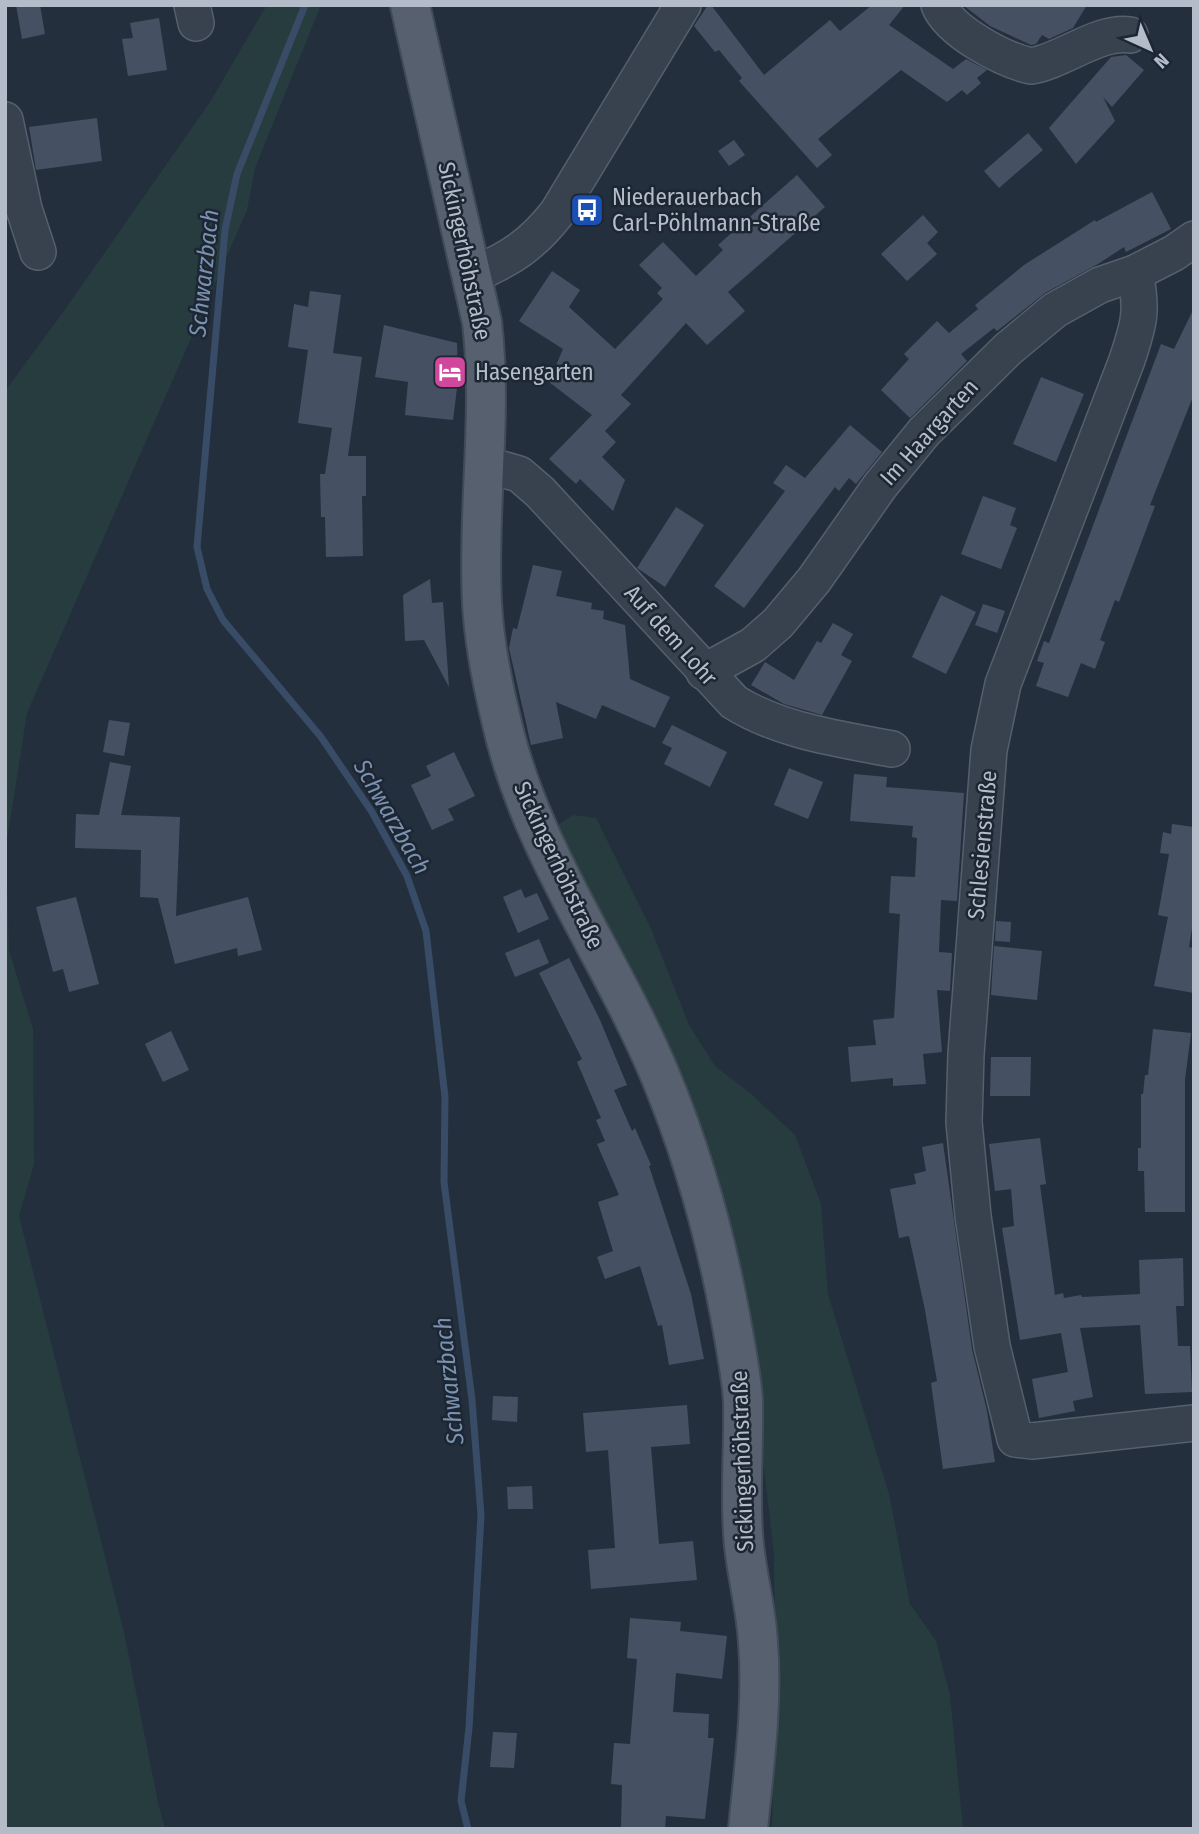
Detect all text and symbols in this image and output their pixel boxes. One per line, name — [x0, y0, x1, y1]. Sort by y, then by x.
north arrow — [1115, 14, 1185, 84]
text: N — [1149, 49, 1174, 73]
street label: Sickingerhöhstraße — [432, 159, 498, 343]
place label: Niederauerbach Carl-Pöhlmann-Straße — [612, 183, 821, 237]
bus stop icon: Niederauerbach Carl-Pöhlmann-Straße — [568, 191, 606, 229]
water label: Schwarzbach — [183, 208, 225, 339]
hotel icon: Hasengarten — [431, 353, 469, 391]
place label: Hasengarten — [475, 358, 594, 386]
street label: Im Haargarten — [874, 373, 984, 491]
street label: Auf dem Lohr — [619, 579, 723, 691]
water label: Schwarzbach — [347, 754, 436, 879]
street label: Schlesienstraße — [962, 769, 1002, 921]
street label: Sickingerhöhstraße — [508, 777, 610, 953]
water label: Schwarzbach — [428, 1316, 470, 1447]
street label: Sickingerhöhstraße — [725, 1370, 759, 1552]

